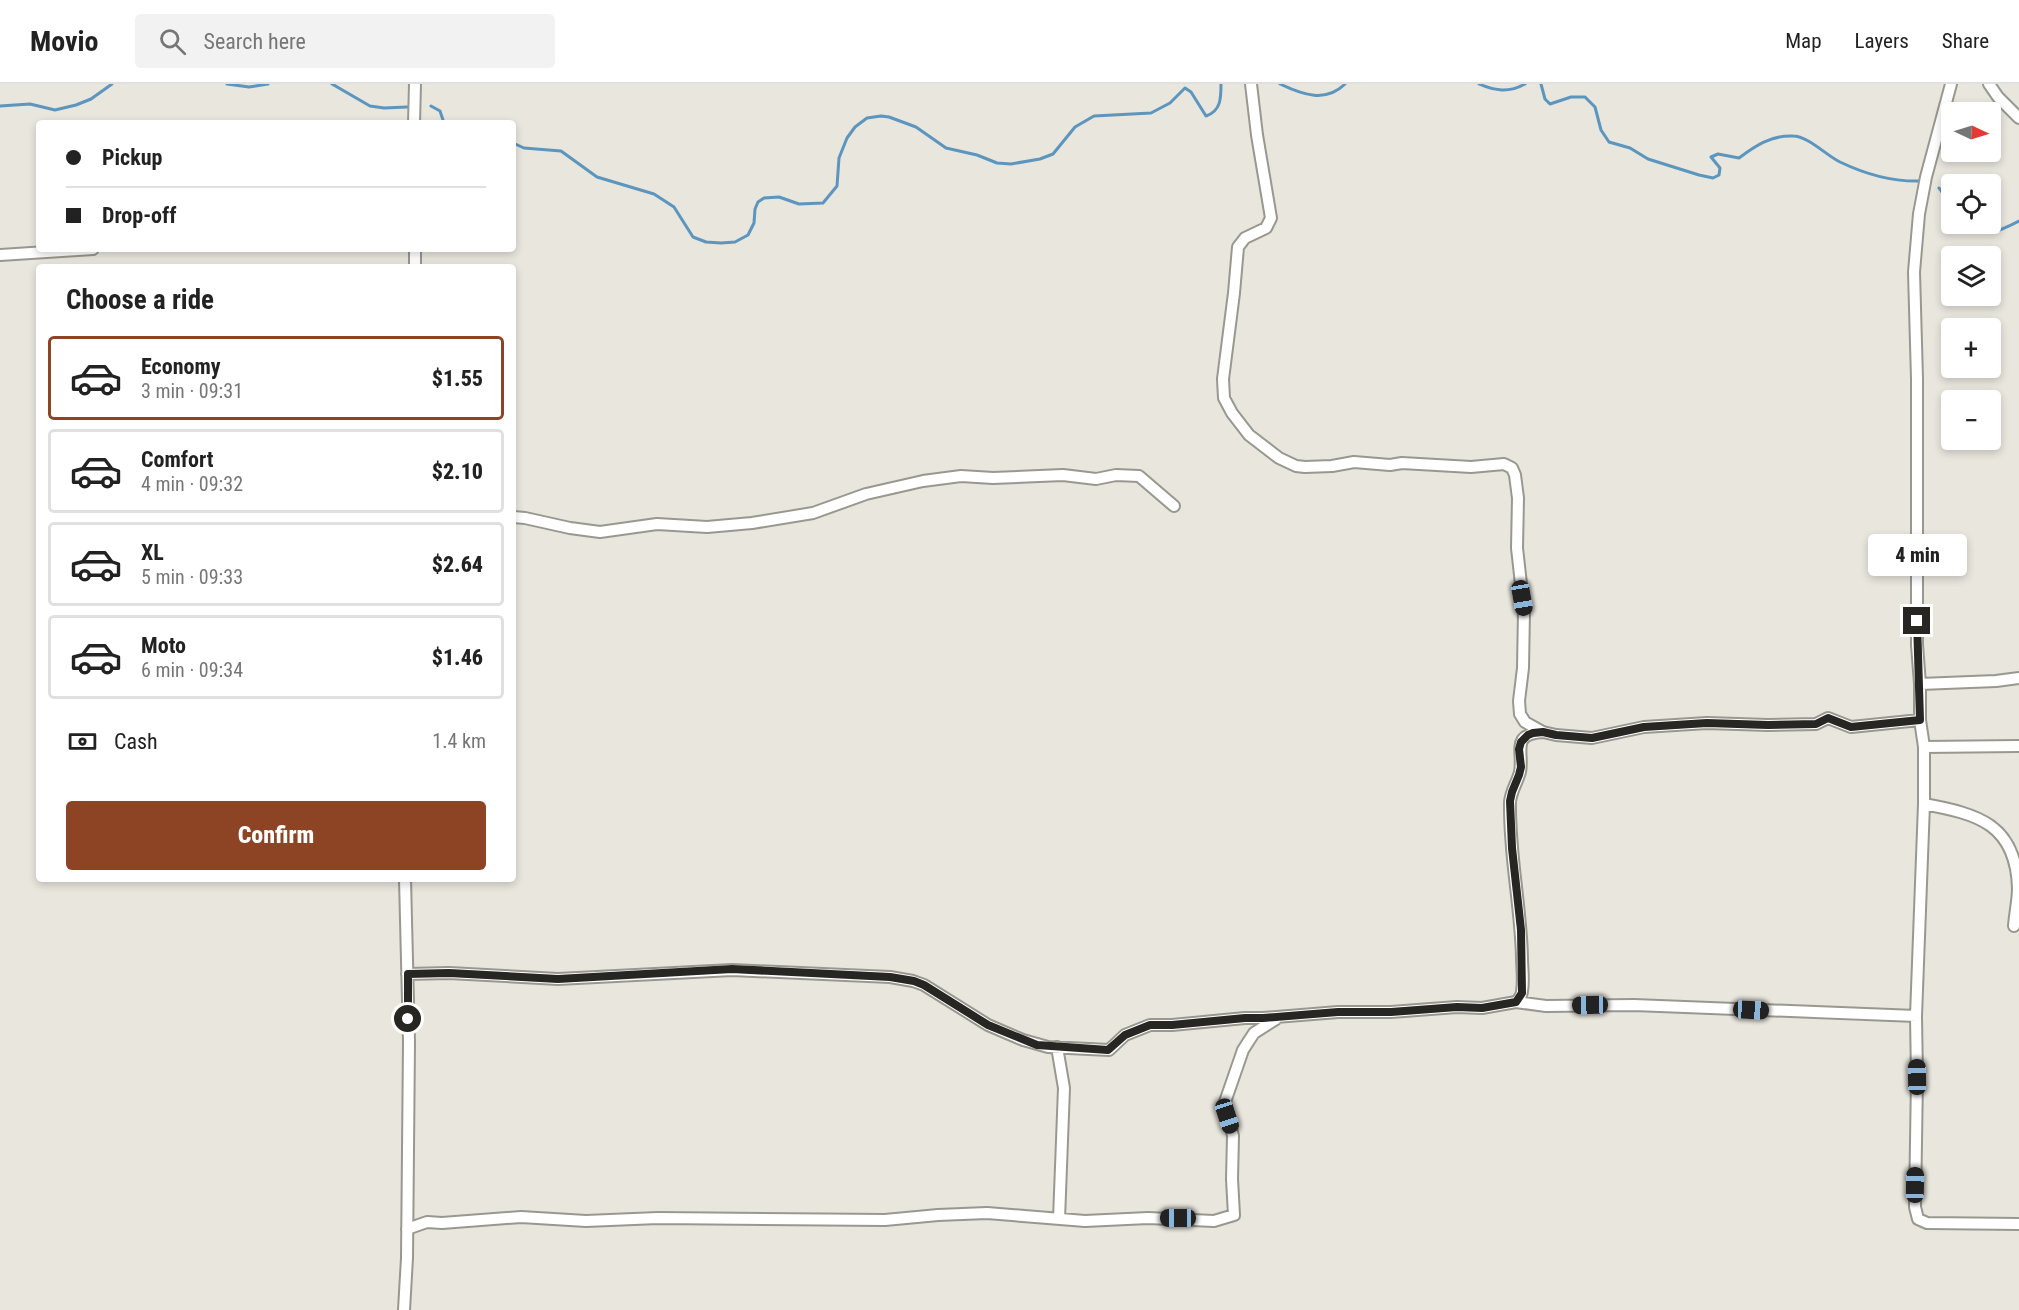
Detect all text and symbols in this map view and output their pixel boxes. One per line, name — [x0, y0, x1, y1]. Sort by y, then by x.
search box — [135, 14, 555, 68]
text: Movio — [30, 25, 99, 58]
icon: search — [156, 25, 189, 58]
text: Search here — [204, 29, 306, 54]
text: Map — [1785, 29, 1822, 53]
text: Layers — [1855, 29, 1909, 53]
text: Share — [1942, 29, 1989, 53]
north arrow — [1941, 102, 2001, 162]
map controls — [1941, 102, 2001, 450]
text: Pickup — [102, 145, 162, 170]
button: locate — [1941, 174, 2001, 234]
text: Drop-off — [102, 203, 176, 228]
button: layers — [1941, 246, 2001, 306]
text: Choose a ride — [66, 284, 214, 316]
button: + — [1941, 318, 2001, 378]
icon: car — [69, 351, 123, 405]
text: Economy — [141, 354, 221, 379]
text: $1.55 — [432, 366, 483, 391]
text: 3 min · 09:31 — [141, 379, 243, 403]
button: − — [1941, 390, 2001, 450]
icon: car — [69, 444, 123, 498]
text: Comfort — [141, 447, 214, 472]
text: $2.10 — [432, 459, 483, 484]
text: 4 min · 09:32 — [141, 472, 243, 496]
callout: 4 min — [1868, 534, 1966, 576]
icon: car — [69, 537, 123, 591]
text: XL — [141, 540, 164, 565]
text: 4 min — [1895, 543, 1940, 567]
text: $2.64 — [432, 552, 483, 577]
text: 5 min · 09:33 — [141, 565, 243, 589]
car — [1510, 579, 1534, 617]
route end — [1903, 607, 1930, 634]
icon: car — [69, 630, 123, 684]
text: Moto — [141, 633, 186, 658]
text: $1.46 — [432, 645, 483, 670]
text: 6 min · 09:34 — [141, 658, 243, 682]
icon: cash — [66, 725, 99, 758]
text: Cash — [114, 729, 158, 754]
text: 1.4 km — [432, 729, 486, 753]
button: Confirm — [66, 801, 486, 870]
car — [1572, 996, 1608, 1014]
car — [1733, 1000, 1769, 1020]
route start — [394, 1005, 421, 1032]
car — [1908, 1059, 1926, 1095]
car — [1213, 1096, 1241, 1136]
car — [1906, 1167, 1924, 1203]
car — [1160, 1209, 1196, 1227]

